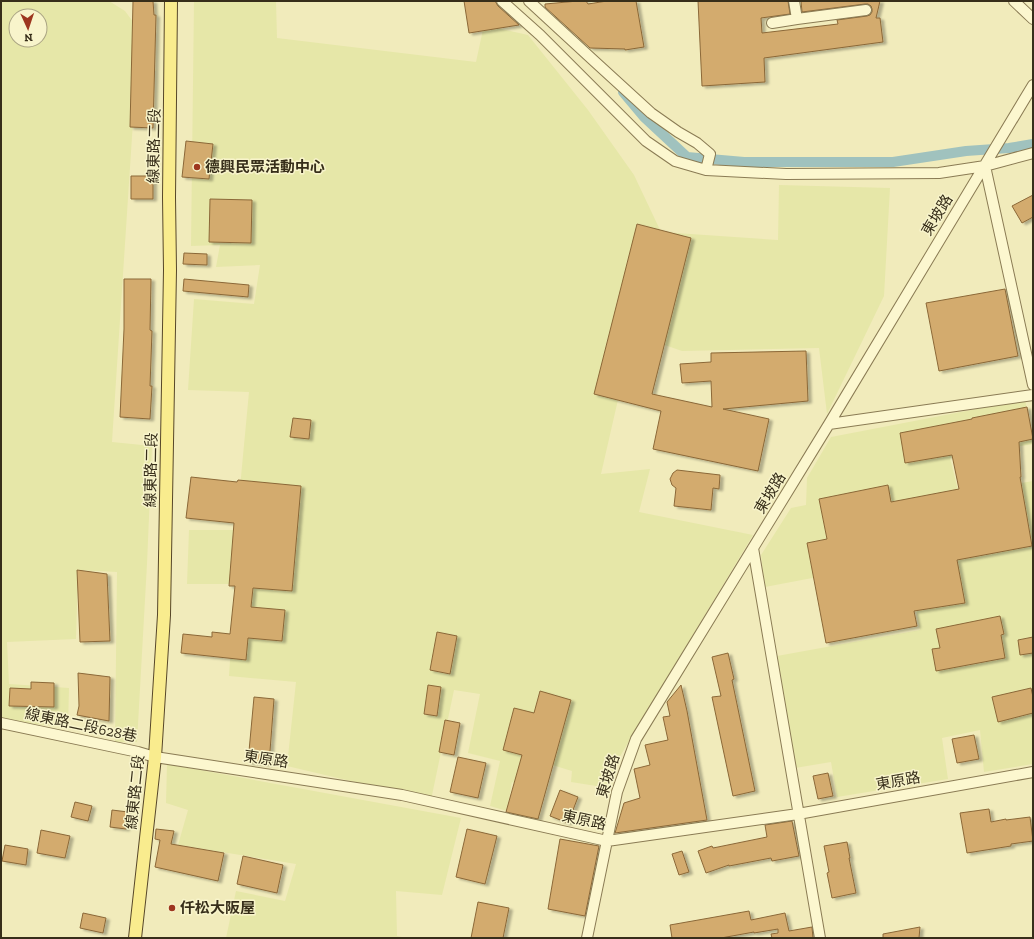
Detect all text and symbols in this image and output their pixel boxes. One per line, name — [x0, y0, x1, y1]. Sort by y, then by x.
north arrow — [8, 8, 48, 48]
text: N — [23, 31, 33, 44]
street label: 線東路二段 — [144, 108, 164, 184]
place label: 德興民眾活動中心 — [205, 158, 325, 176]
marker: 德興民眾活動中心 — [192, 162, 202, 172]
street label: 東坡路 — [918, 191, 956, 239]
street label: 線東路二段 — [141, 432, 161, 508]
street label: 東坡路 — [751, 469, 789, 517]
street label: 線東路二段628巷 — [23, 704, 139, 746]
street label: 東原路 — [242, 747, 290, 771]
street label: 東坡路 — [593, 752, 623, 800]
street label: 線東路二段 — [122, 754, 148, 830]
street label: 東原路 — [874, 768, 922, 794]
street label: 東原路 — [560, 807, 608, 833]
place label: 仟松大阪屋 — [180, 899, 255, 917]
marker: 仟松大阪屋 — [167, 903, 177, 913]

